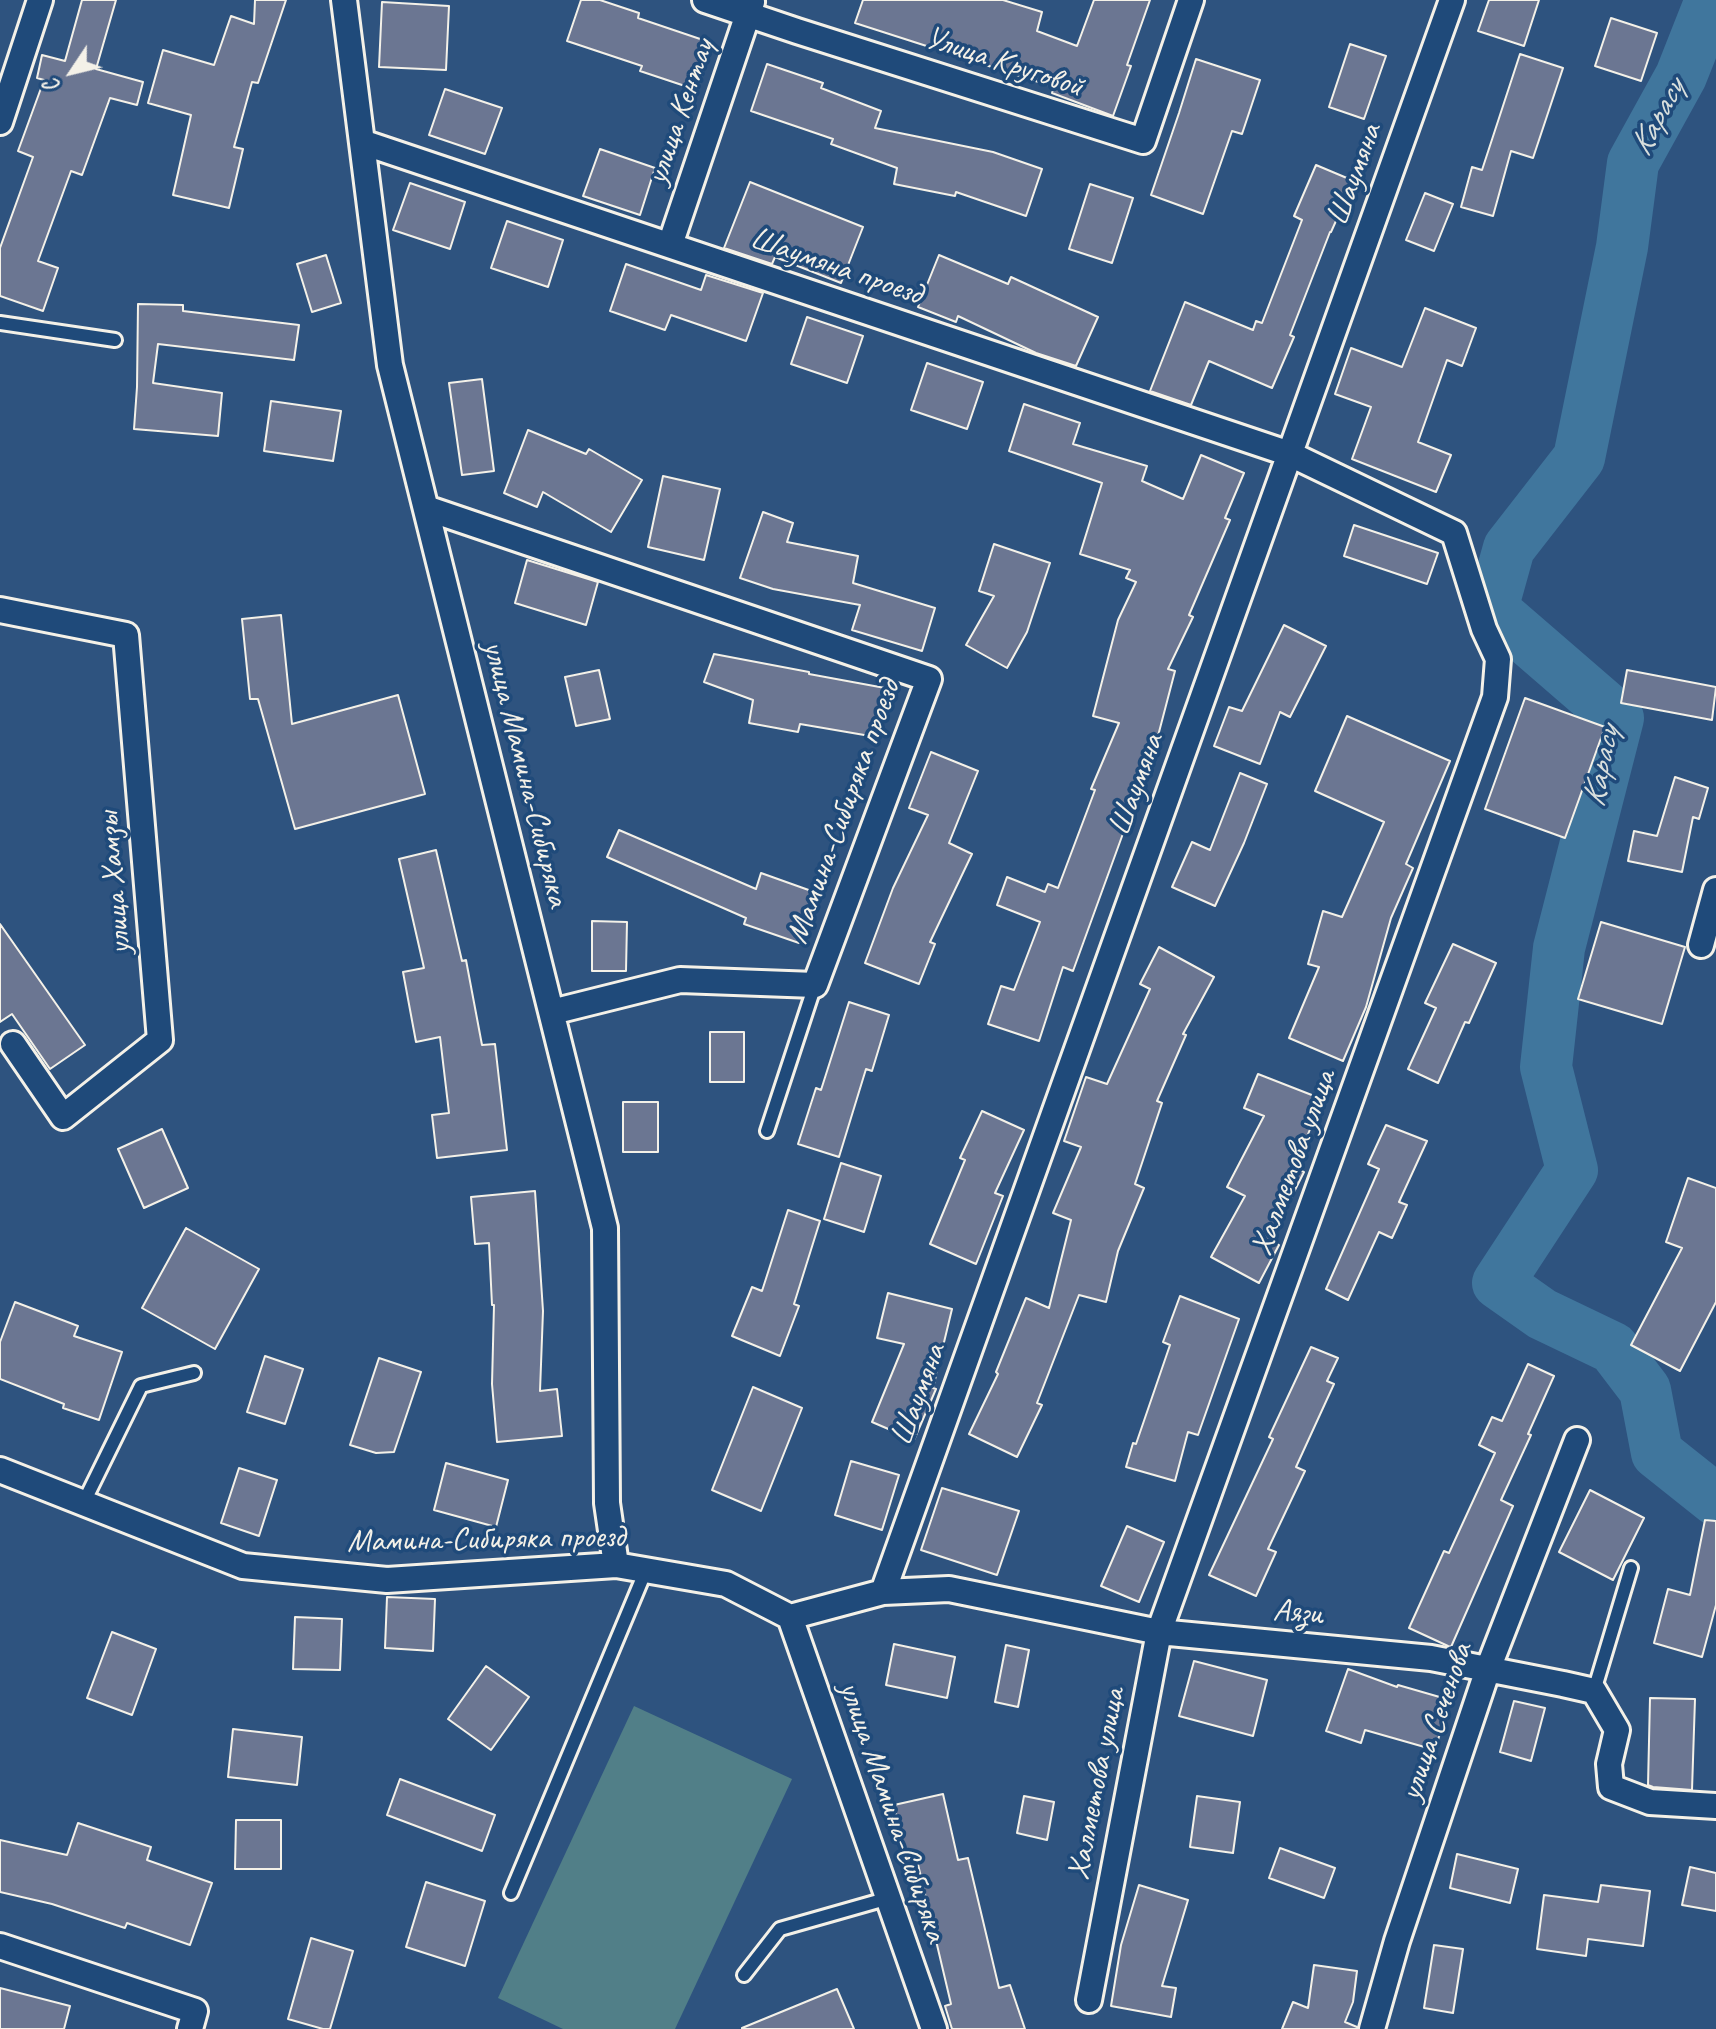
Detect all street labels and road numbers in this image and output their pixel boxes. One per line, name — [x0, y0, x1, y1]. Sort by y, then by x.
street label: Улица Круговой — [920, 19, 1088, 107]
street label: улица Кентау — [638, 34, 724, 190]
street label: Шаумяна — [1319, 119, 1391, 231]
street label: Шаумяна проезд — [745, 220, 927, 314]
street label: улица Мамина-Сибиряка — [473, 637, 577, 911]
street label: Мамина-Сибиряка проезд — [778, 675, 910, 949]
street label: Шаумяна — [1101, 729, 1173, 841]
street label: улица Хамзы — [90, 810, 140, 956]
street label: Халметова улица — [1243, 1065, 1345, 1261]
street label: Шаумяна — [883, 1339, 955, 1451]
street label: Мамина-Сибиряка проезд — [347, 1518, 625, 1562]
street label: Аязи — [1272, 1592, 1324, 1634]
street label: улица Сеченова — [1392, 1638, 1482, 1806]
street label: улица Мамина-Сибиряка — [829, 1677, 955, 1947]
street label: Халметова улица — [1060, 1685, 1134, 1883]

